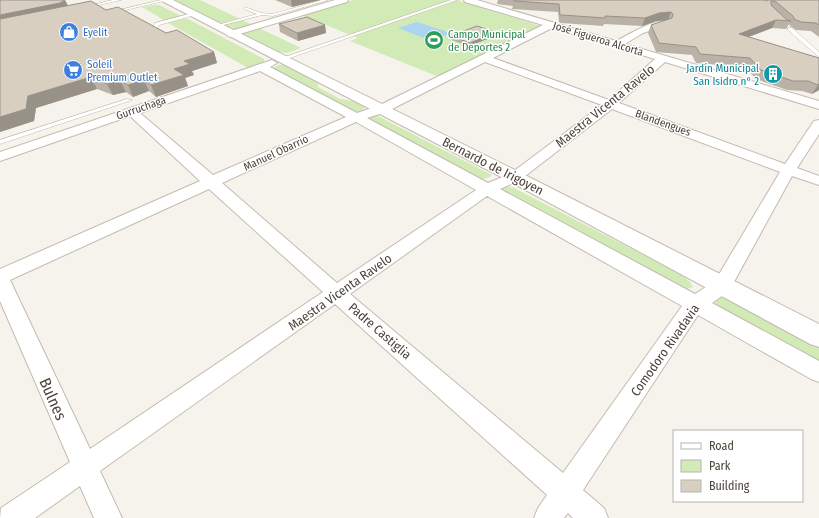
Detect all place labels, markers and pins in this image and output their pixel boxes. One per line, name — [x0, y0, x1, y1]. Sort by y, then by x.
shop icon: Eyelit — [58, 21, 80, 43]
place label: Eyelit — [83, 26, 108, 39]
place label: Campo Municipal de Deportes 2 — [448, 28, 525, 54]
sports icon: Campo Municipal de Deportes 2 — [423, 29, 445, 51]
place label: Soleil Premium Outlet — [87, 58, 158, 84]
supermarket icon: Soleil Premium Outlet — [62, 59, 84, 81]
place label: Jardín Municipal San Isidro n° 2 — [686, 62, 759, 88]
building icon: Jardín Municipal San Isidro n° 2 — [762, 63, 784, 85]

